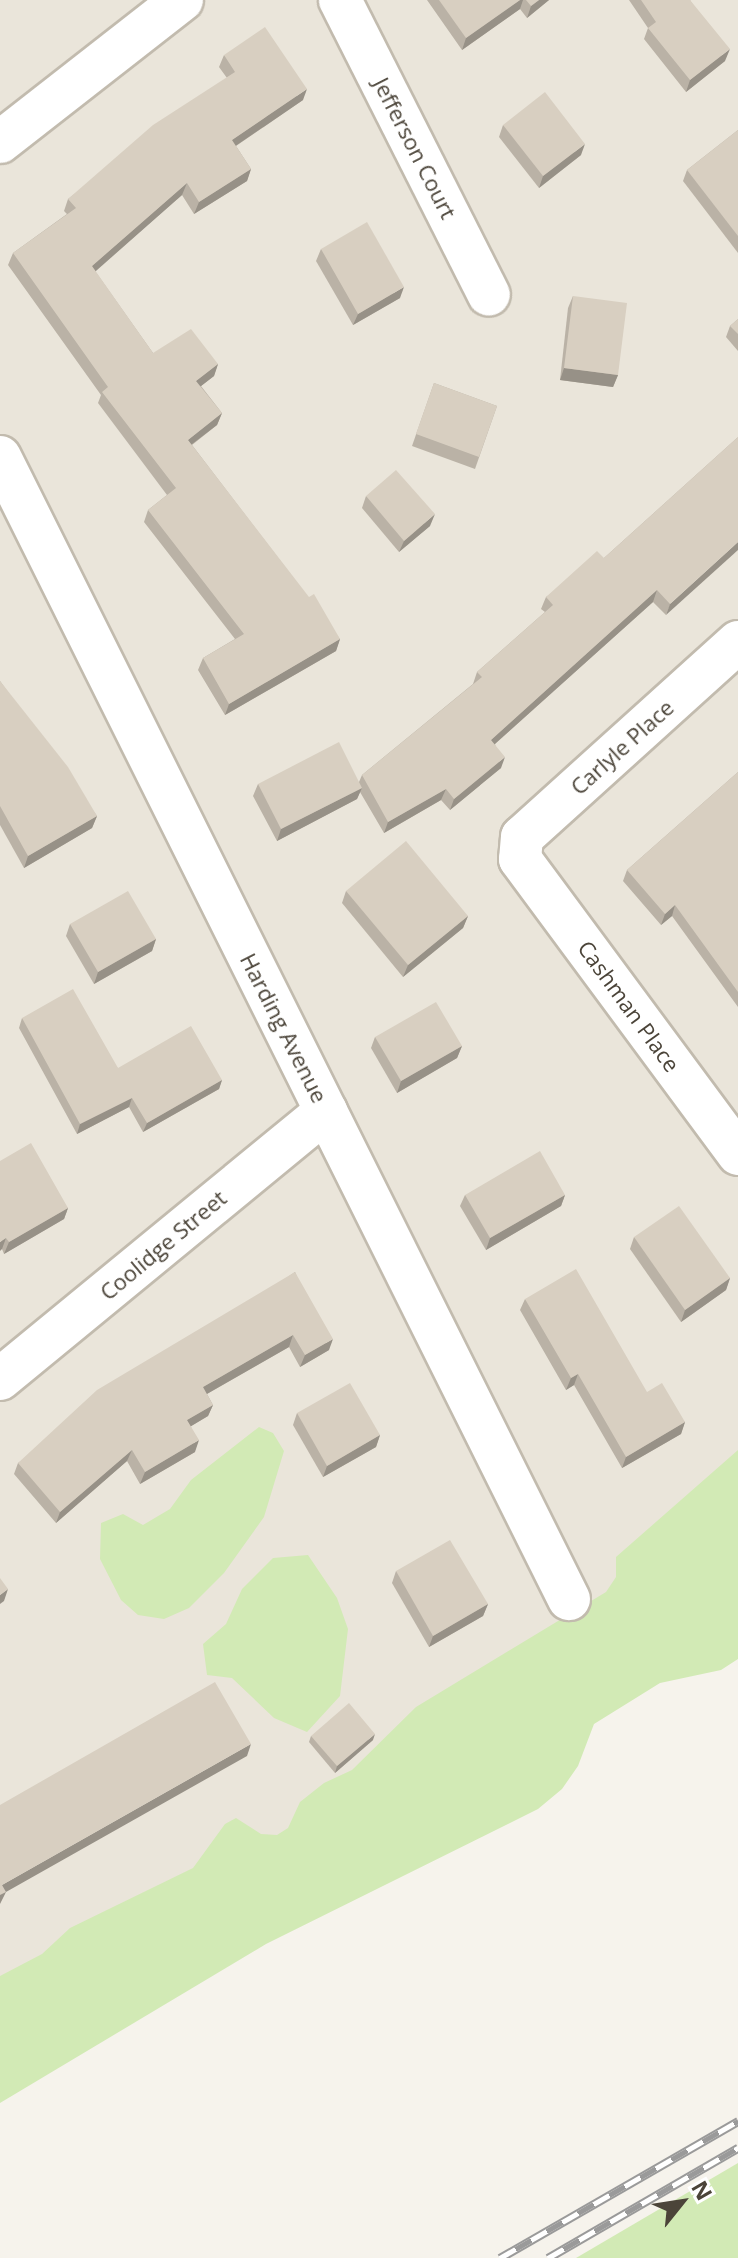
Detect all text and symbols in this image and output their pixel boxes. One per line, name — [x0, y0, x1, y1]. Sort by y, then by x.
street label: Jefferson Court — [368, 73, 462, 223]
street label: Carlyle Place — [565, 694, 679, 800]
street label: Cashman Place — [573, 935, 685, 1077]
street label: Harding Avenue — [235, 949, 333, 1107]
street label: Coolidge Street — [95, 1185, 231, 1305]
north arrow — [642, 2162, 722, 2242]
text: N — [685, 2175, 720, 2205]

